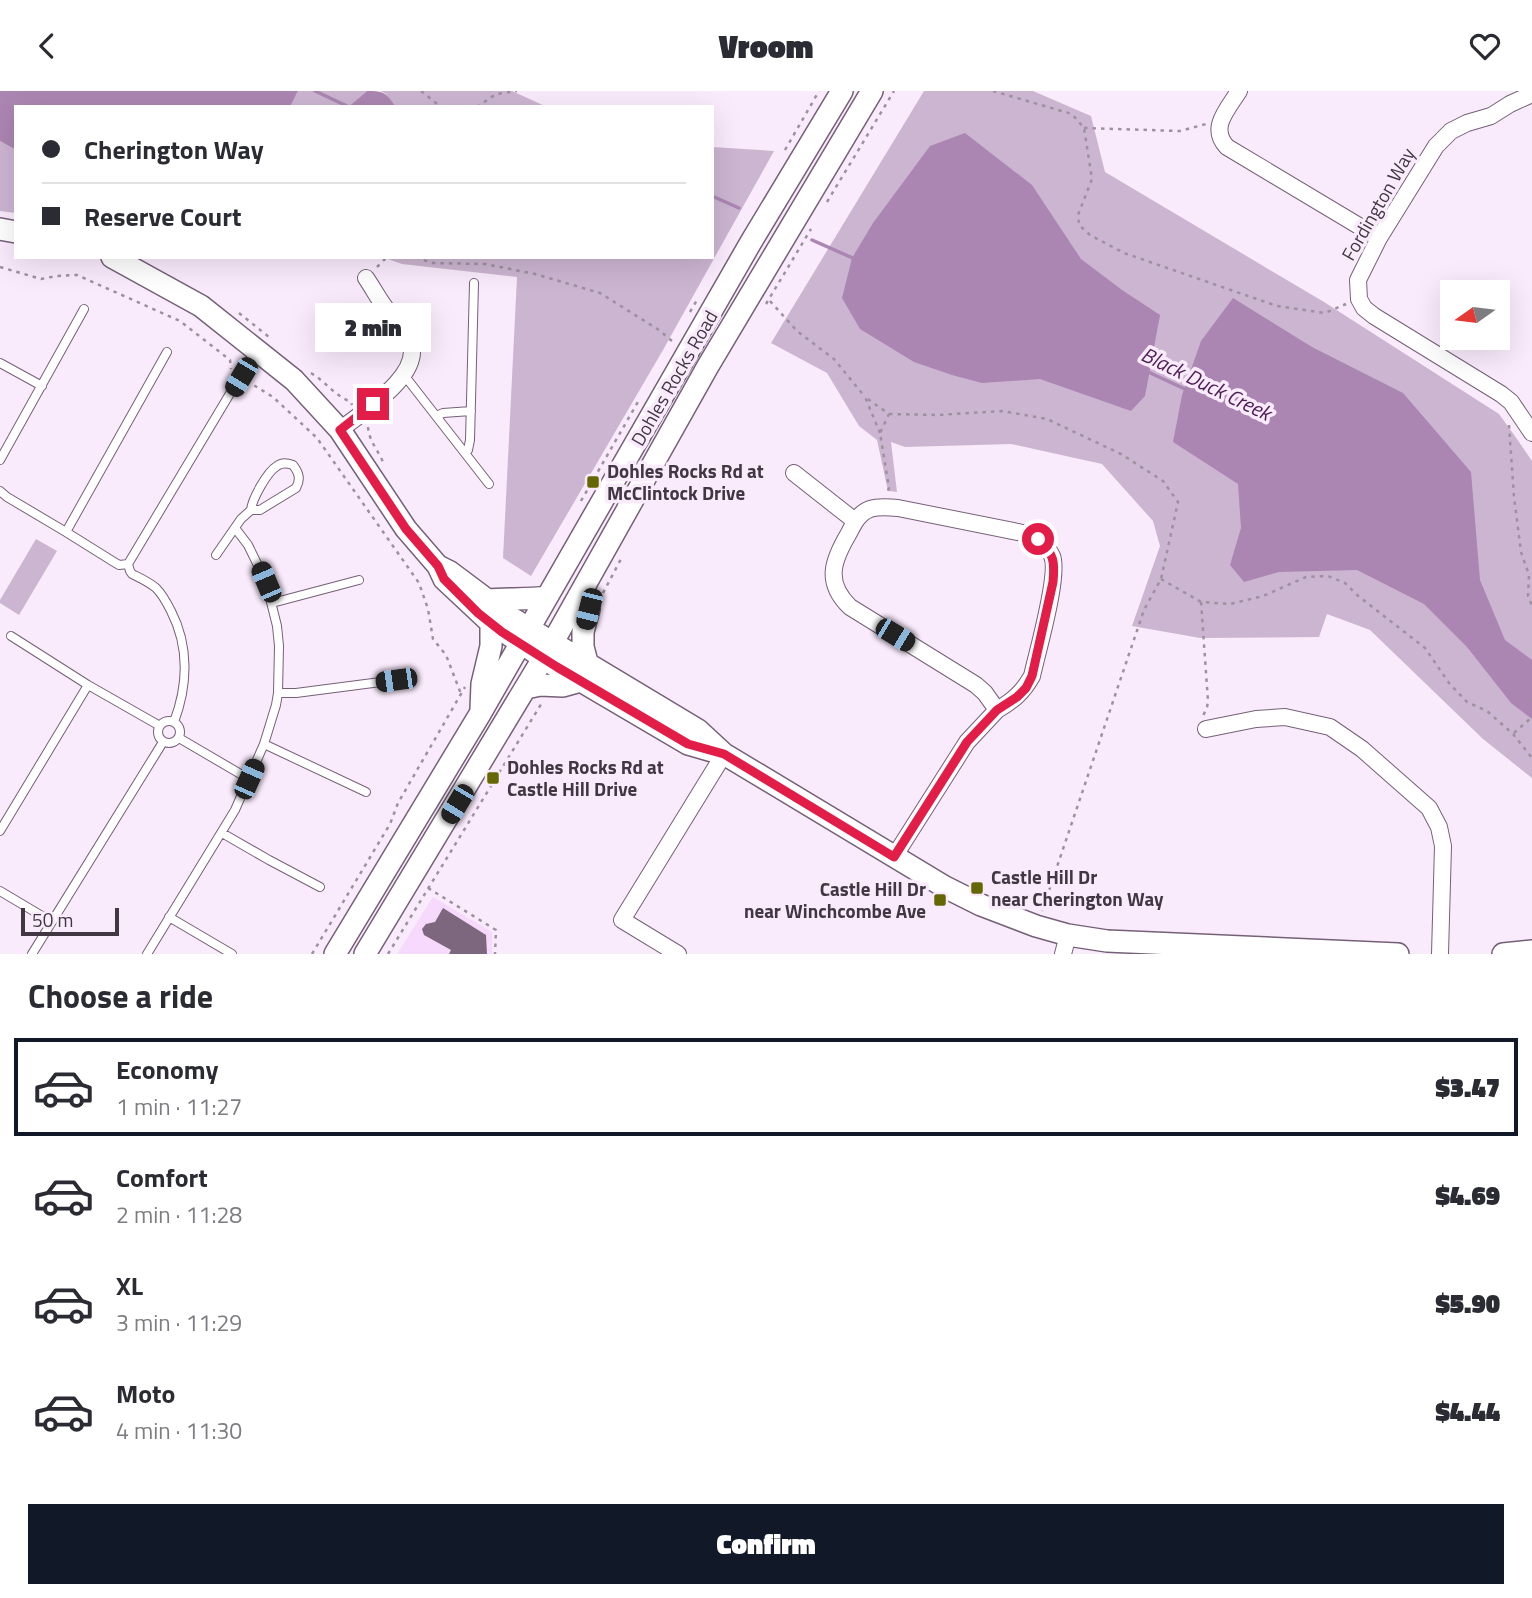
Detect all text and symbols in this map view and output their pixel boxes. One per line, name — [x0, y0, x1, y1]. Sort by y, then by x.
text: Vroom — [719, 22, 813, 70]
icon: back — [28, 27, 66, 65]
icon: heart — [1466, 27, 1504, 65]
text: Cherington Way — [84, 130, 264, 169]
street label: Fordington Way — [1333, 142, 1422, 266]
text: Reserve Court — [84, 197, 241, 236]
north arrow — [1440, 280, 1510, 350]
map controls — [1440, 280, 1510, 350]
callout: 2 min — [315, 303, 431, 351]
street label: Dohles Rocks Road — [623, 304, 724, 451]
text: 2 min — [344, 310, 402, 345]
water label: Black Duck Creek — [1136, 338, 1279, 430]
car — [222, 354, 261, 400]
route end — [357, 388, 389, 420]
place label: Dohles Rocks Rd at McClintock Drive — [607, 456, 764, 507]
marker: Dohles Rocks Rd at McClintock Drive — [585, 474, 601, 490]
route start — [1022, 523, 1054, 555]
car — [249, 559, 284, 605]
car — [574, 586, 605, 632]
car — [872, 615, 919, 655]
car — [374, 667, 419, 693]
place label: Dohles Rocks Rd at Castle Hill Drive — [507, 752, 664, 803]
car — [231, 756, 268, 802]
marker: Dohles Rocks Rd at Castle Hill Drive — [485, 770, 501, 786]
car — [438, 781, 477, 827]
place label: Castle Hill Dr near Cherington Way — [991, 862, 1164, 913]
place label: Castle Hill Dr near Winchcombe Ave — [744, 874, 926, 925]
marker: Castle Hill Dr near Cherington Way — [969, 880, 985, 896]
marker: Castle Hill Dr near Winchcombe Ave — [932, 892, 948, 908]
scale bar — [21, 905, 119, 937]
text: 50 m — [32, 905, 73, 934]
text: Choose a ride — [28, 972, 213, 1020]
text: Economy — [116, 1050, 218, 1089]
icon: car — [32, 1056, 95, 1119]
text: $3.47 — [1435, 1068, 1500, 1107]
text: 1 min · 11:27 — [116, 1089, 242, 1124]
text: Comfort — [116, 1158, 208, 1197]
icon: car — [32, 1164, 95, 1227]
text: $4.69 — [1435, 1176, 1500, 1215]
text: 2 min · 11:28 — [116, 1197, 242, 1232]
text: XL — [116, 1266, 143, 1305]
icon: car — [32, 1272, 95, 1335]
text: $5.90 — [1435, 1284, 1500, 1323]
text: 3 min · 11:29 — [116, 1305, 242, 1340]
text: Moto — [116, 1374, 175, 1413]
icon: car — [32, 1380, 95, 1443]
text: $4.44 — [1435, 1392, 1500, 1431]
text: 4 min · 11:30 — [116, 1413, 242, 1448]
button: Confirm — [28, 1504, 1504, 1584]

